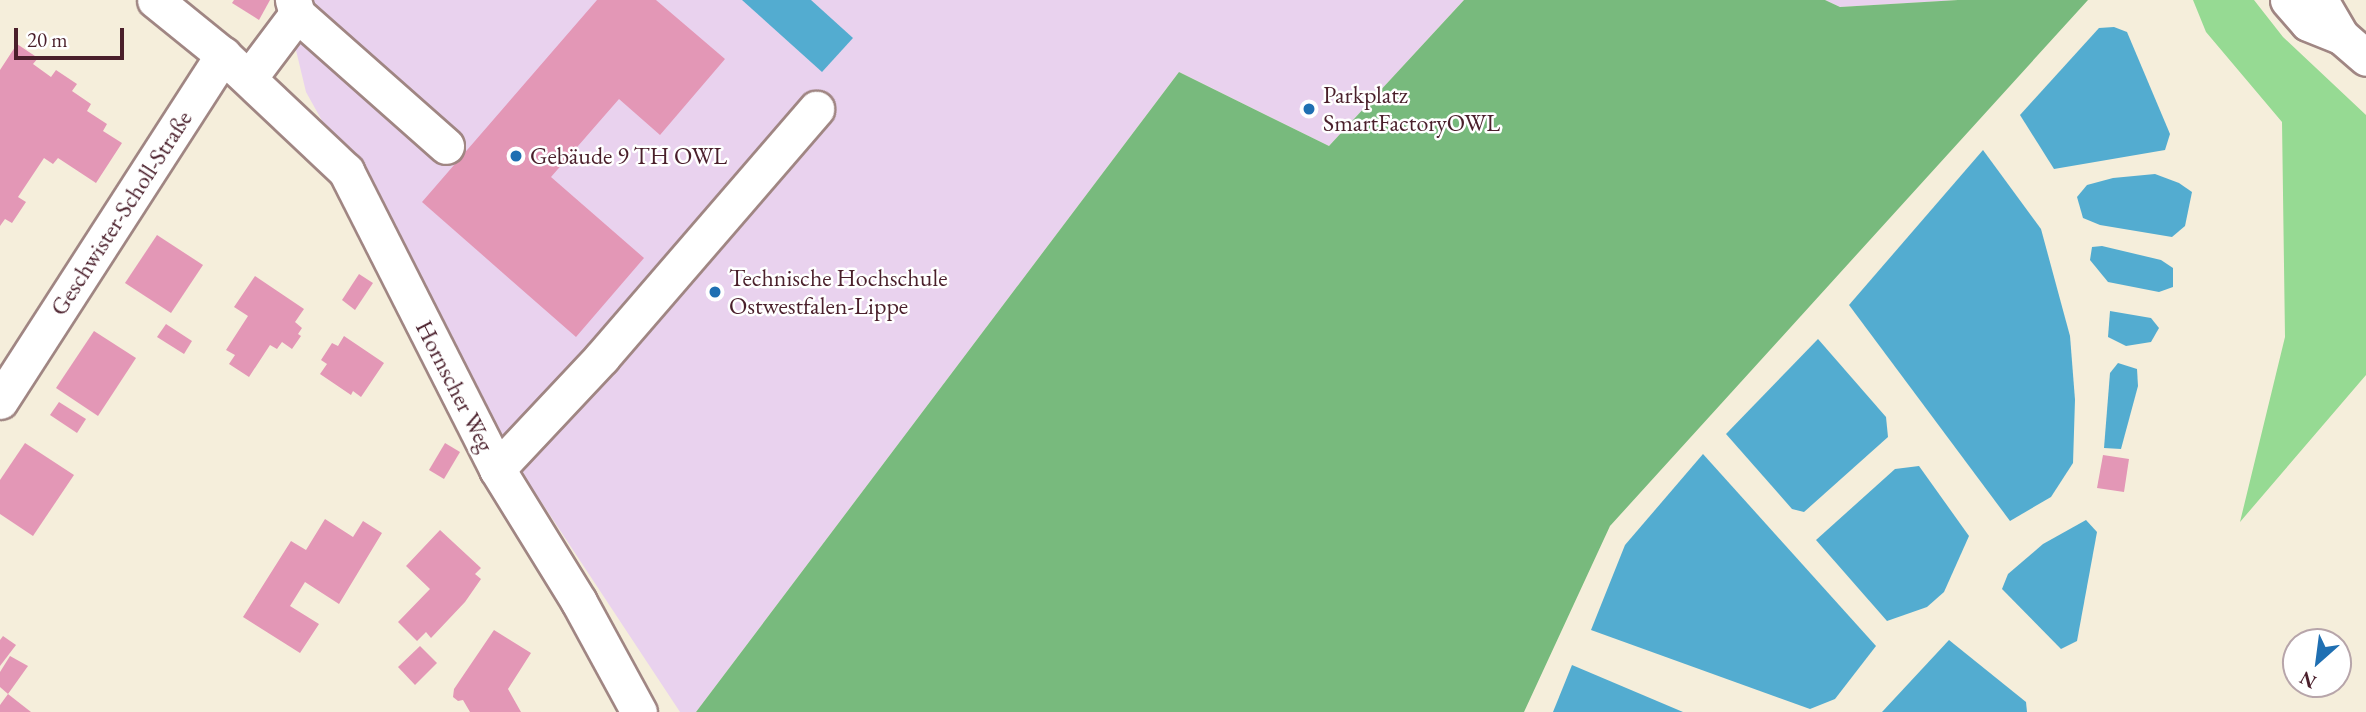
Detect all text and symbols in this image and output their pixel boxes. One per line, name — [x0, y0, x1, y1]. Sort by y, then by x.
scale bar — [18, 14, 128, 58]
text: 20 m — [27, 26, 68, 53]
place label: Parkplatz SmartFactoryOWL — [1323, 81, 1500, 137]
marker: Parkplatz SmartFactoryOWL — [1301, 101, 1317, 117]
street label: Geschwister-Scholl-Straße — [44, 105, 198, 321]
place label: Gebäude 9 TH OWL — [530, 142, 727, 170]
marker: Gebäude 9 TH OWL — [508, 148, 524, 164]
place label: Technische Hochschule Ostwestfalen-Lippe — [729, 264, 947, 320]
marker: Technische Hochschule Ostwestfalen-Lippe — [707, 284, 723, 300]
street label: Hornscher Weg — [410, 316, 500, 456]
north arrow — [2282, 628, 2352, 698]
text: N — [2295, 666, 2321, 695]

